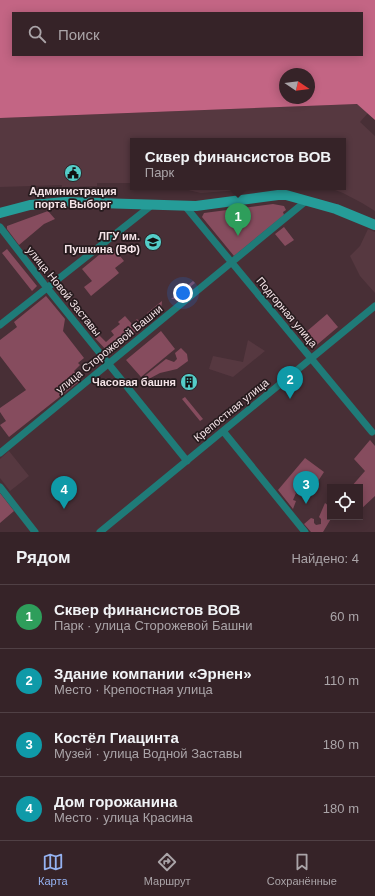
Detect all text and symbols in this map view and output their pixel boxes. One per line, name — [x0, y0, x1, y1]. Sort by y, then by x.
search box — [12, 12, 363, 56]
icon: search — [26, 23, 48, 45]
text: Поиск — [58, 26, 100, 43]
north arrow — [279, 68, 315, 104]
popup — [130, 138, 346, 190]
text: Сквер финансистов ВОВ — [145, 148, 331, 165]
public building icon: Администрация порта Выборг — [63, 163, 83, 183]
text: Парк — [145, 165, 174, 180]
place label: Администрация порта Выборг — [29, 185, 117, 210]
pin: 1 — [225, 203, 251, 236]
place label: ЛГУ им. Пушкина (ВФ) — [64, 230, 140, 255]
school or university icon: ЛГУ им. Пушкина (ВФ) — [143, 232, 163, 252]
street label: улица Новой Заставы — [24, 244, 104, 338]
street label: Подгорная улица — [254, 275, 320, 350]
your location — [173, 283, 193, 303]
street label: улица Сторожевой Башни — [53, 302, 165, 396]
pin: 2 — [277, 366, 303, 399]
building icon: Часовая башня — [179, 372, 199, 392]
place label: Часовая башня — [92, 376, 176, 388]
street label: Крепостная улица — [191, 376, 271, 444]
pin: 3 — [293, 471, 319, 504]
pin: 4 — [51, 476, 77, 509]
map controls — [327, 484, 363, 520]
button: locate — [327, 484, 363, 520]
text: Рядом — [16, 548, 71, 567]
text: Найдено: 4 — [291, 551, 359, 566]
text: Сквер финансистов ВОВ — [54, 601, 240, 618]
text: 1 — [25, 609, 33, 624]
text: 60 m — [330, 609, 359, 624]
text: Парк · улица Сторожевой Башни — [54, 618, 253, 633]
text: Здание компании «Эрнен» — [54, 665, 251, 682]
text: 2 — [25, 673, 33, 688]
text: 110 m — [324, 673, 359, 688]
text: Место · Крепостная улица — [54, 682, 213, 697]
text: Костёл Гиацинта — [54, 729, 179, 746]
text: 3 — [25, 737, 33, 752]
text: 180 m — [323, 737, 359, 752]
text: Музей · улица Водной Заставы — [54, 746, 242, 761]
text: Дом горожанина — [54, 793, 177, 810]
text: 4 — [25, 801, 33, 816]
text: 180 m — [323, 801, 359, 816]
text: Место · улица Красина — [54, 810, 193, 825]
tab: Карта — [38, 851, 68, 887]
tab: Маршрут — [144, 851, 191, 887]
tab: Сохранённые — [267, 851, 337, 887]

